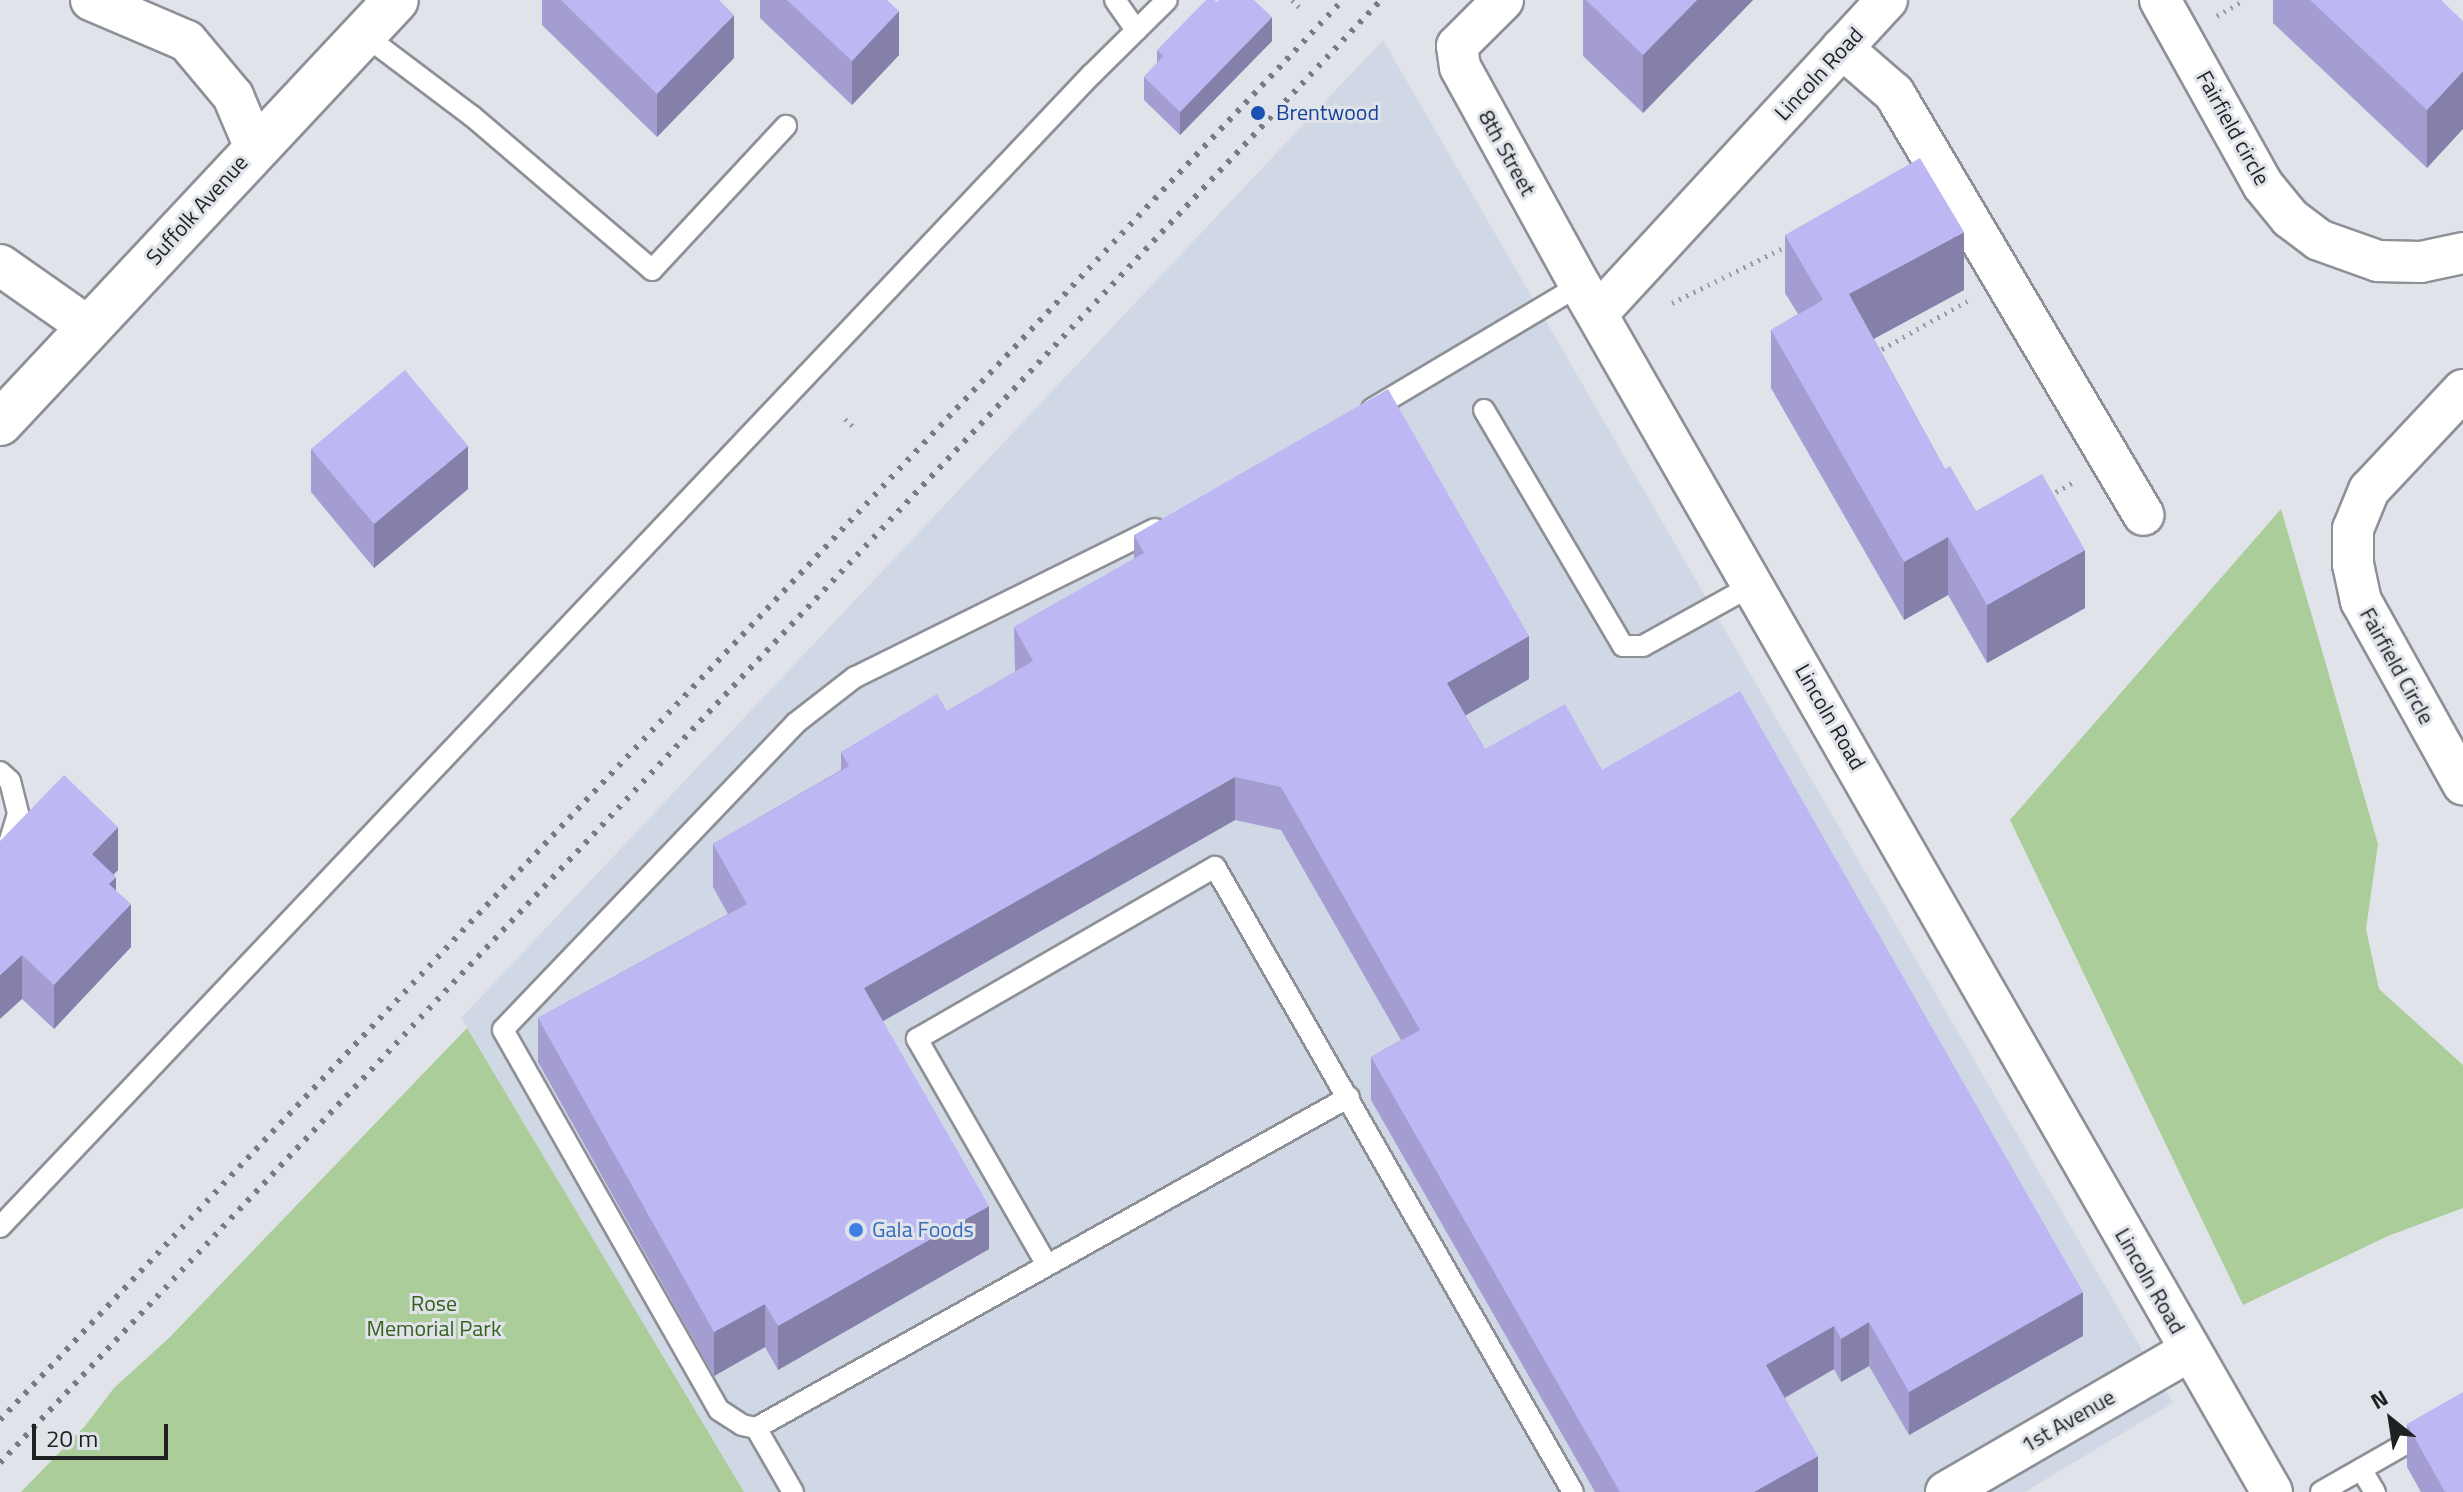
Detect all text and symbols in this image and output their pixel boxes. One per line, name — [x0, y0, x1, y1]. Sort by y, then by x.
street label: Lincoln Road — [1769, 22, 1869, 126]
street label: Fairfield circle — [2191, 66, 2275, 190]
place label: Brentwood — [1276, 100, 1379, 126]
marker: Brentwood — [1247, 102, 1269, 124]
street label: 8th Street — [1473, 106, 1541, 200]
street label: Suffolk Avenue — [141, 150, 253, 270]
street label: Fairfield Circle — [2354, 603, 2440, 729]
street label: Lincoln Road — [1789, 659, 1871, 775]
place label: Gala Foods — [872, 1217, 974, 1243]
marker: Gala Foods — [847, 1221, 865, 1239]
street label: Lincoln Road — [2109, 1223, 2191, 1339]
park label: Rose Memorial Park — [367, 1290, 501, 1342]
north arrow — [2351, 1380, 2431, 1460]
text: N — [2364, 1381, 2394, 1418]
street label: 1st Avenue — [2016, 1384, 2120, 1458]
scale bar — [36, 1408, 172, 1458]
text: 20 m — [46, 1420, 98, 1456]

